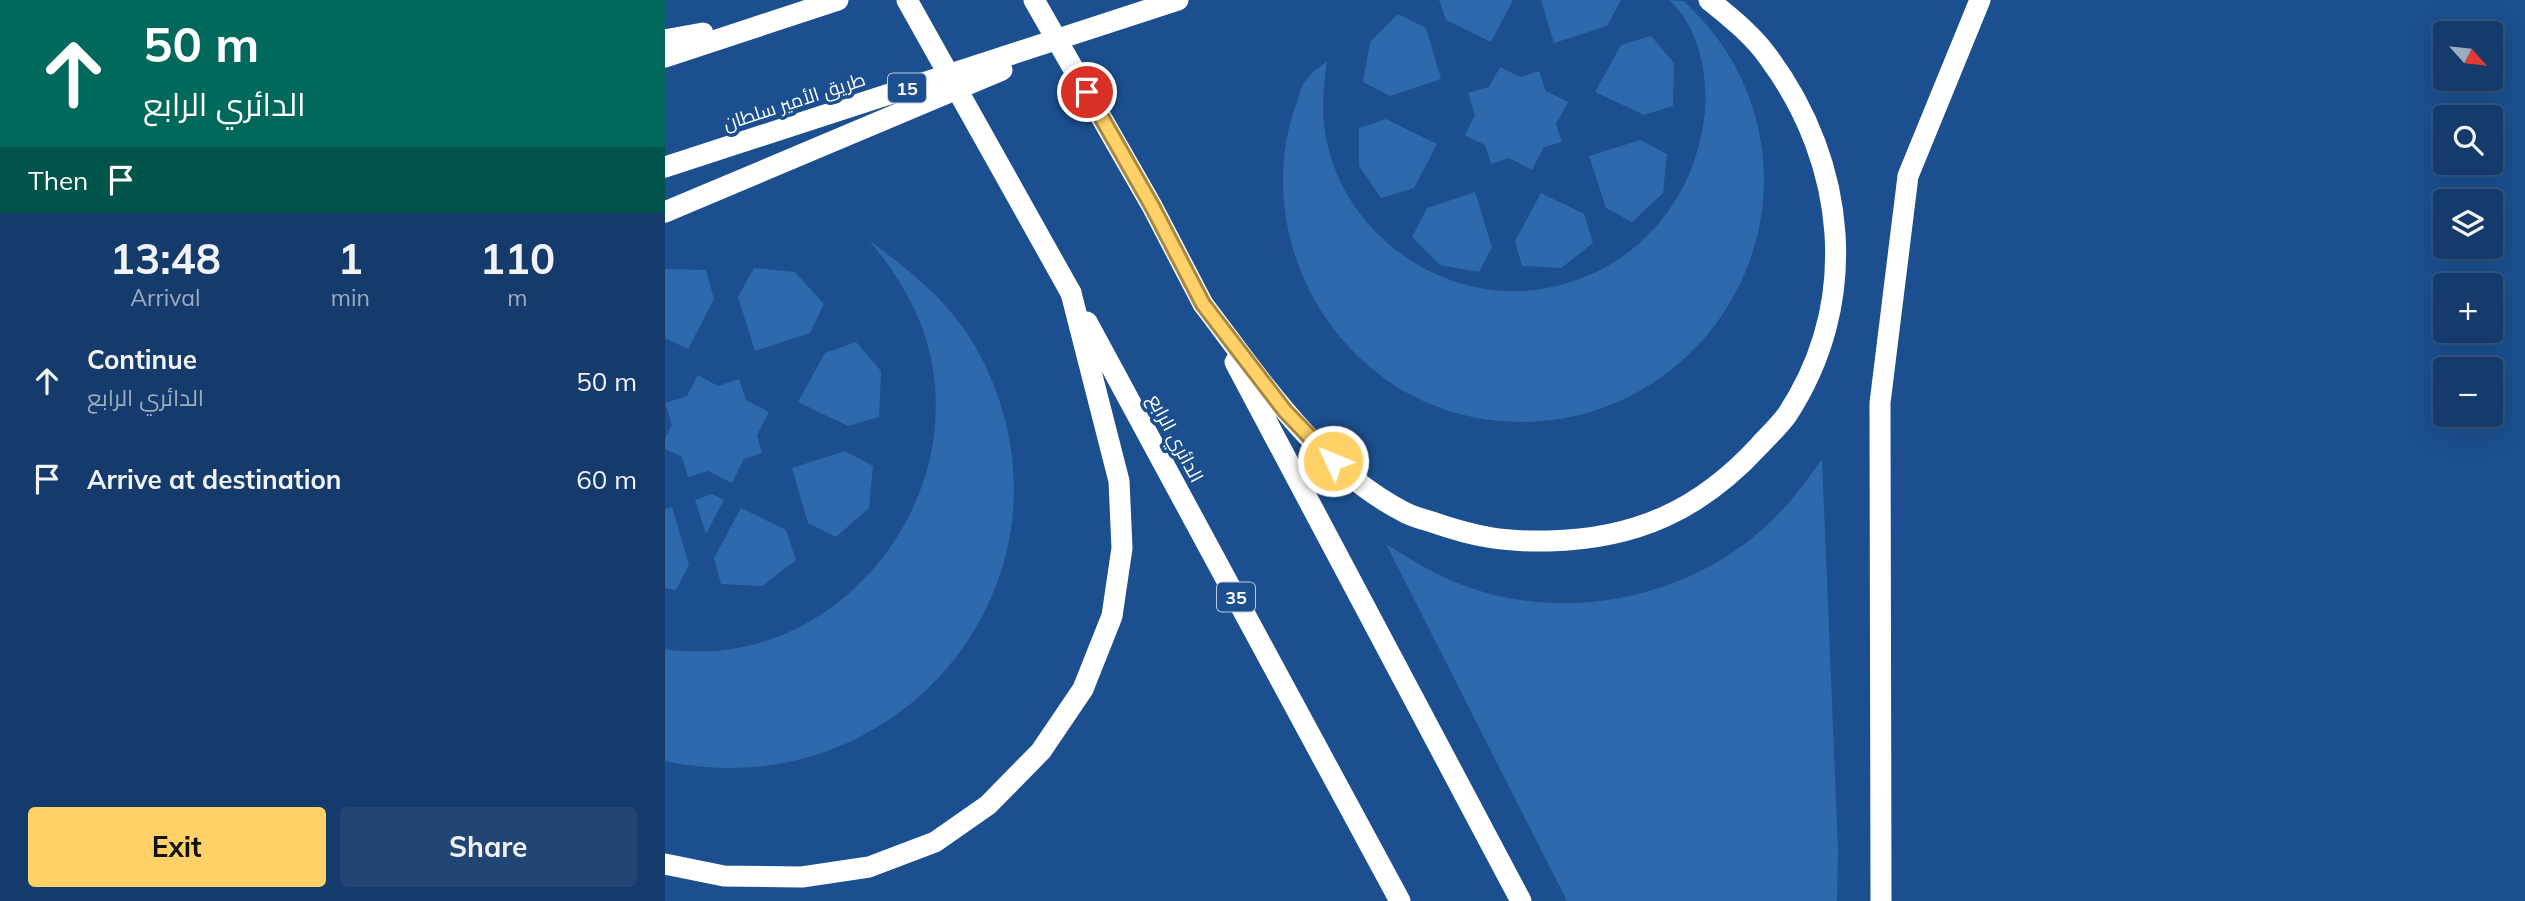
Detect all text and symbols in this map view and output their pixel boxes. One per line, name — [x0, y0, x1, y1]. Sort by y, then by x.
text: 50 m — [143, 13, 259, 74]
north arrow — [2433, 21, 2503, 91]
map controls — [2433, 21, 2503, 427]
icon: ahead — [28, 28, 119, 119]
pin — [1057, 62, 1117, 122]
street label: طريق الأمير سلطان — [720, 67, 868, 136]
icon: arrive — [1068, 73, 1106, 111]
road number: 15 — [888, 74, 926, 102]
text: الدائري الرابع — [143, 84, 306, 124]
button: search — [2433, 105, 2503, 175]
icon: arrive — [102, 161, 140, 199]
text: Then — [28, 164, 88, 197]
button: layers — [2433, 189, 2503, 259]
text: 13:48 — [110, 232, 221, 285]
text: 1 — [338, 232, 363, 285]
text: 110 — [480, 232, 555, 285]
button: + — [2433, 273, 2503, 343]
text: Arrival — [130, 283, 201, 312]
text: min — [331, 283, 370, 312]
text: m — [507, 283, 528, 312]
text: Continue — [87, 343, 197, 376]
button: − — [2433, 357, 2503, 427]
icon: ahead — [28, 362, 66, 400]
text: 50 m — [576, 365, 637, 398]
text: الدائري الرابع — [87, 383, 204, 412]
street label: الدائري الرابع — [1140, 390, 1209, 488]
position arrow — [1296, 424, 1370, 498]
icon: arrive — [28, 460, 66, 498]
text: Arrive at destination — [87, 463, 342, 496]
text: 60 m — [576, 463, 637, 496]
road number: 35 — [1217, 582, 1255, 612]
button: Exit — [28, 807, 326, 887]
button: Share — [340, 807, 637, 887]

